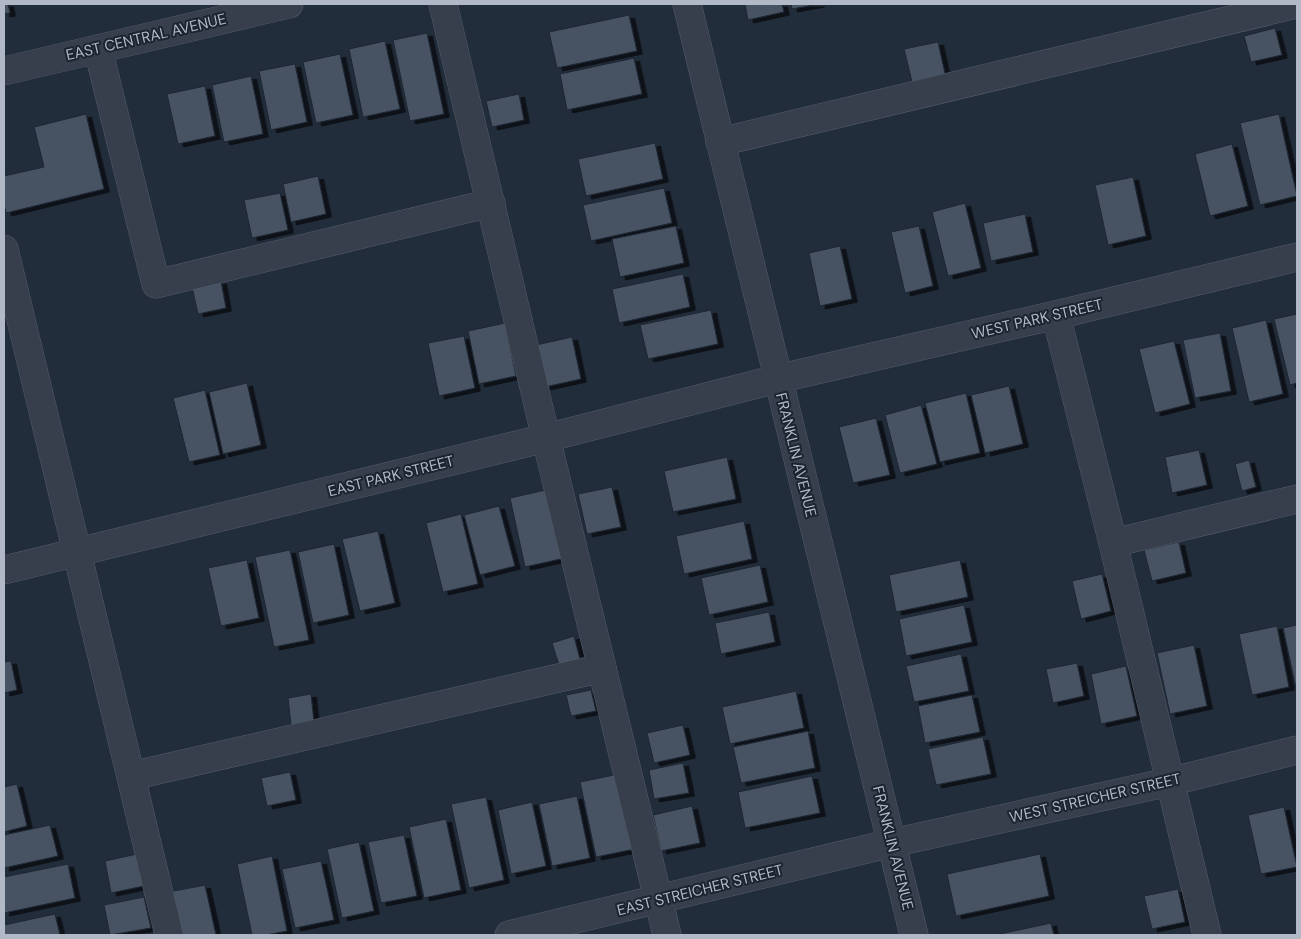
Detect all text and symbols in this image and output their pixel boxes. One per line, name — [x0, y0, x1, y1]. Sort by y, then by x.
street label: EAST CENTRAL AVENUE — [64, 9, 228, 65]
street label: WEST PARK STREET — [969, 294, 1105, 344]
street label: FRANKLIN AVENUE — [771, 391, 821, 519]
street label: EAST PARK STREET — [326, 451, 456, 501]
street label: WEST STREICHER STREET — [1007, 769, 1183, 827]
street label: FRANKLIN AVENUE — [868, 784, 918, 912]
street label: EAST STREICHER STREET — [615, 860, 785, 920]

